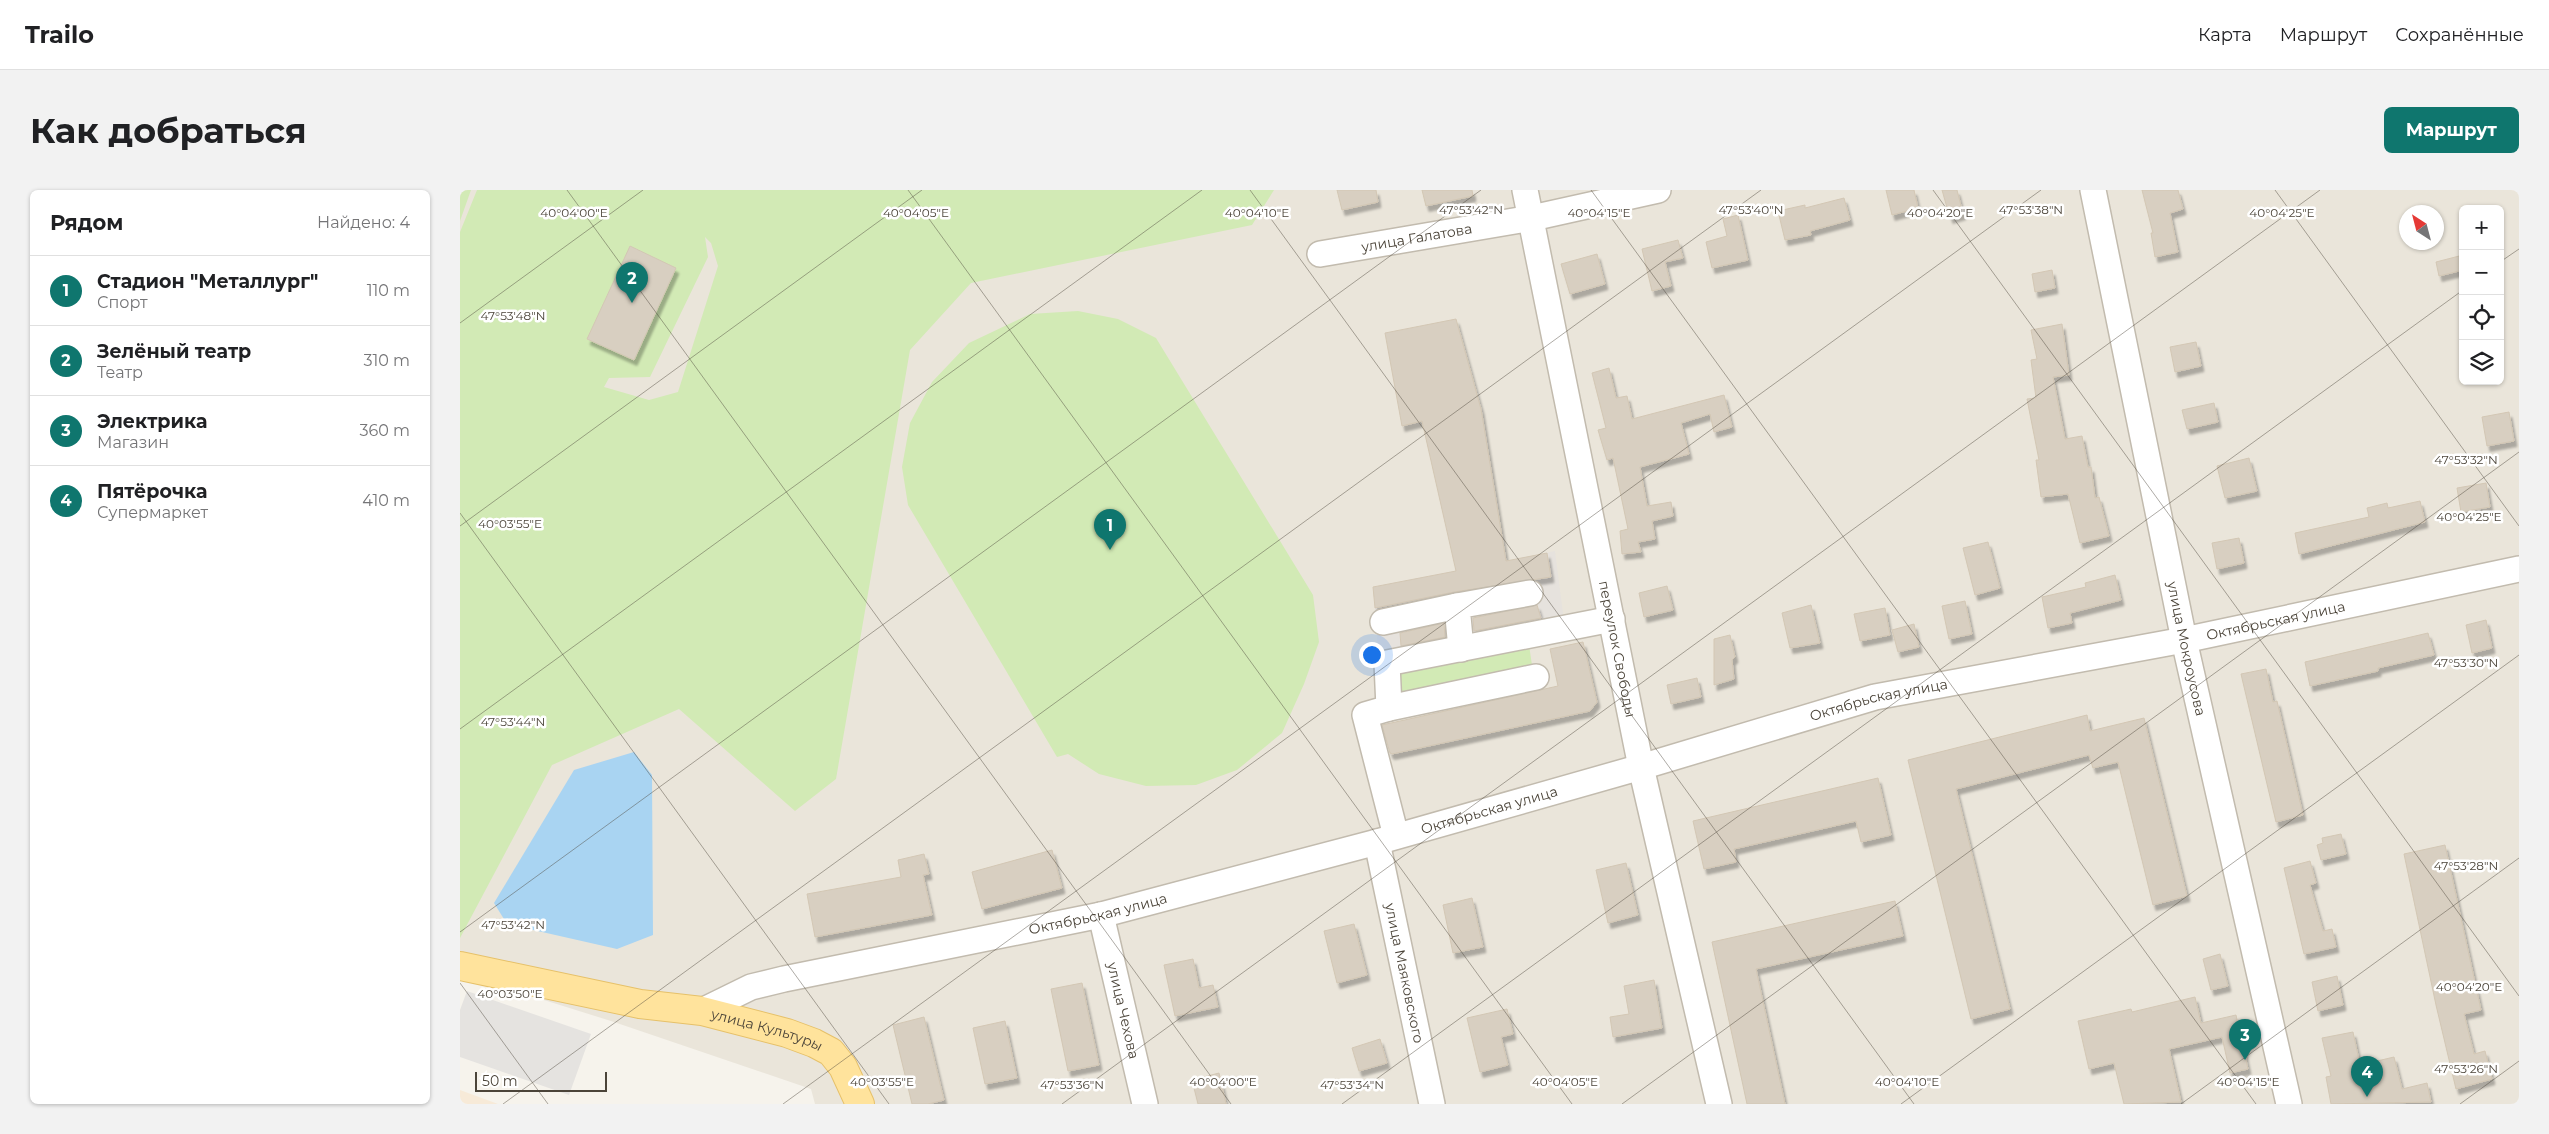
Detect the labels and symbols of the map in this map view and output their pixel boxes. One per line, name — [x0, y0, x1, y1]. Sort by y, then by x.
text: 47°53'42"N — [1439, 202, 1503, 217]
text: 47°53'40"N — [1718, 202, 1784, 217]
text: 47°53'38"N — [1999, 202, 2063, 217]
text: 40°04'00"E — [540, 205, 608, 220]
text: 40°04'05"E — [883, 205, 949, 220]
text: 40°04'10"E — [1225, 205, 1289, 220]
text: 40°04'15"E — [1567, 205, 1631, 220]
text: 40°04'20"E — [1907, 205, 1973, 220]
text: 40°04'25"E — [2249, 205, 2315, 220]
north arrow — [2399, 205, 2444, 250]
street label: улица Галатова — [1359, 219, 1473, 256]
pin: 2 — [616, 262, 648, 303]
text: 47°53'48"N — [481, 308, 545, 323]
text: 47°53'32"N — [2434, 452, 2498, 467]
pin: 1 — [1094, 509, 1126, 550]
text: 40°04'25"E — [2436, 509, 2502, 524]
text: 40°03'55"E — [478, 516, 542, 531]
street label: переулок Свободы — [1595, 579, 1640, 719]
street label: улица Мокроусова — [2163, 579, 2210, 718]
street label: Октябрьская улица — [2205, 597, 2347, 644]
your location — [1359, 642, 1385, 668]
text: 47°53'30"N — [2434, 655, 2498, 670]
street label: Октябрьская улица — [1807, 675, 1949, 725]
text: 47°53'44"N — [481, 714, 545, 729]
street label: Октябрьская улица — [1419, 782, 1560, 838]
text: 47°53'28"N — [2434, 858, 2498, 873]
street label: Октябрьская улица — [1027, 889, 1169, 938]
street label: улица Маяковского — [1381, 900, 1428, 1045]
text: 47°53'42"N — [481, 917, 545, 932]
street label: улица Чехова — [1103, 959, 1143, 1061]
text: 40°04'20"E — [2436, 979, 2502, 994]
text: 40°03'50"E — [477, 986, 543, 1001]
street label: улица Культуры — [708, 1005, 826, 1055]
pin: 3 — [2229, 1019, 2261, 1060]
pin: 4 — [2351, 1056, 2383, 1097]
text: 47°53'26"N — [2434, 1061, 2498, 1076]
scale bar — [475, 1069, 608, 1092]
text: 40°03'55"E — [850, 1074, 914, 1089]
text: 40°04'00"E — [1189, 1074, 1257, 1089]
text: 40°04'05"E — [1532, 1074, 1598, 1089]
text: 40°04'10"E — [1875, 1074, 1939, 1089]
text: 40°04'15"E — [2216, 1074, 2280, 1089]
text: 47°53'36"N — [1040, 1077, 1104, 1092]
text: 47°53'34"N — [1320, 1077, 1384, 1092]

